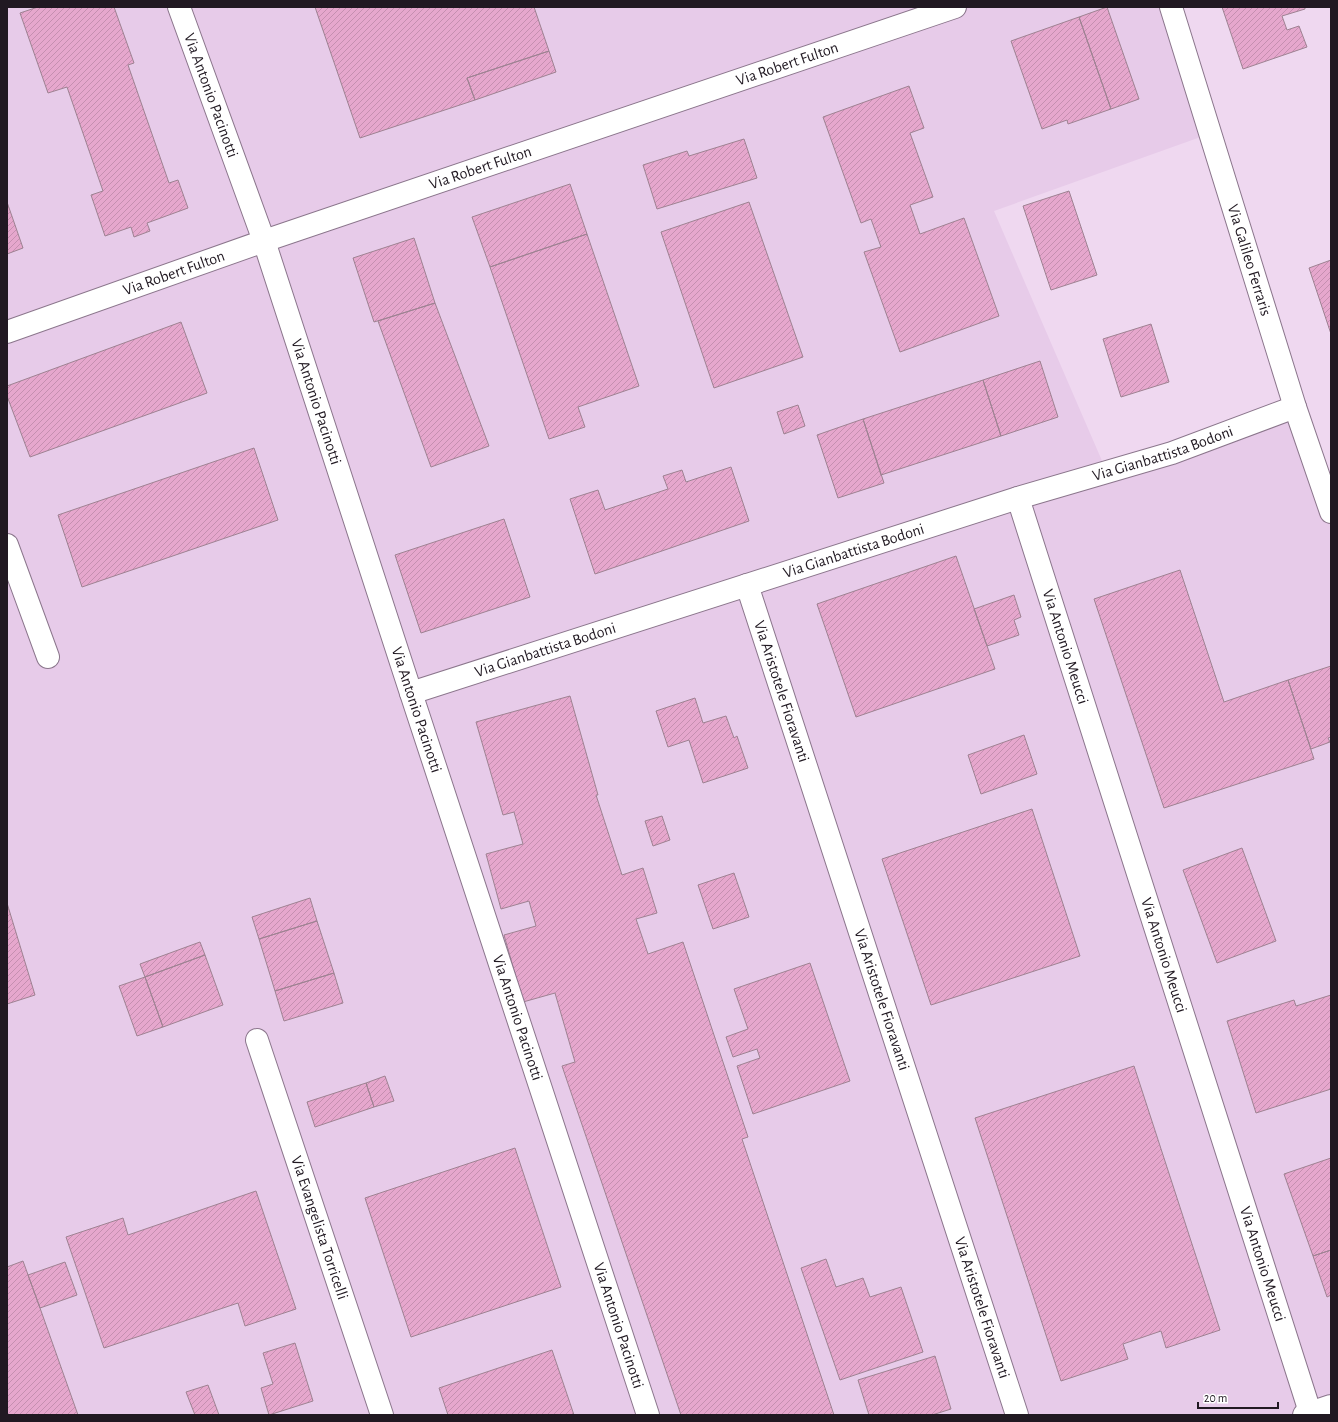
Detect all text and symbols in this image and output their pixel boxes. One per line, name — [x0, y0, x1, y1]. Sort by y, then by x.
street label: Via Antonio Pacinotti — [181, 31, 241, 160]
street label: Via Robert Fulton — [734, 39, 840, 89]
street label: Via Robert Fulton — [427, 143, 533, 192]
street label: Via Galileo Ferraris — [1225, 203, 1274, 318]
street label: Via Robert Fulton — [121, 248, 227, 298]
street label: Via Antonio Pacinotti — [288, 337, 344, 467]
street label: Via Gianbattista Bodoni — [1090, 423, 1235, 484]
street label: Via Gianbattista Bodoni — [781, 521, 926, 581]
street label: Via Antonio Meucci — [1040, 587, 1091, 706]
street label: Via Aristotele Fioravanti — [751, 619, 812, 764]
street label: Via Gianbattista Bodoni — [473, 620, 618, 680]
street label: Via Antonio Pacinotti — [389, 645, 445, 775]
street label: Via Antonio Meucci — [1138, 896, 1190, 1015]
street label: Via Aristotele Fioravanti — [851, 927, 912, 1072]
street label: Via Antonio Pacinotti — [490, 953, 546, 1082]
street label: Via Evangelista Torricelli — [288, 1154, 351, 1302]
street label: Via Antonio Meucci — [1237, 1204, 1288, 1323]
street label: Via Aristotele Fioravanti — [952, 1235, 1013, 1380]
street label: Via Antonio Pacinotti — [591, 1261, 647, 1390]
scale bar — [1198, 1384, 1278, 1410]
text: 20 m — [1204, 1392, 1227, 1404]

